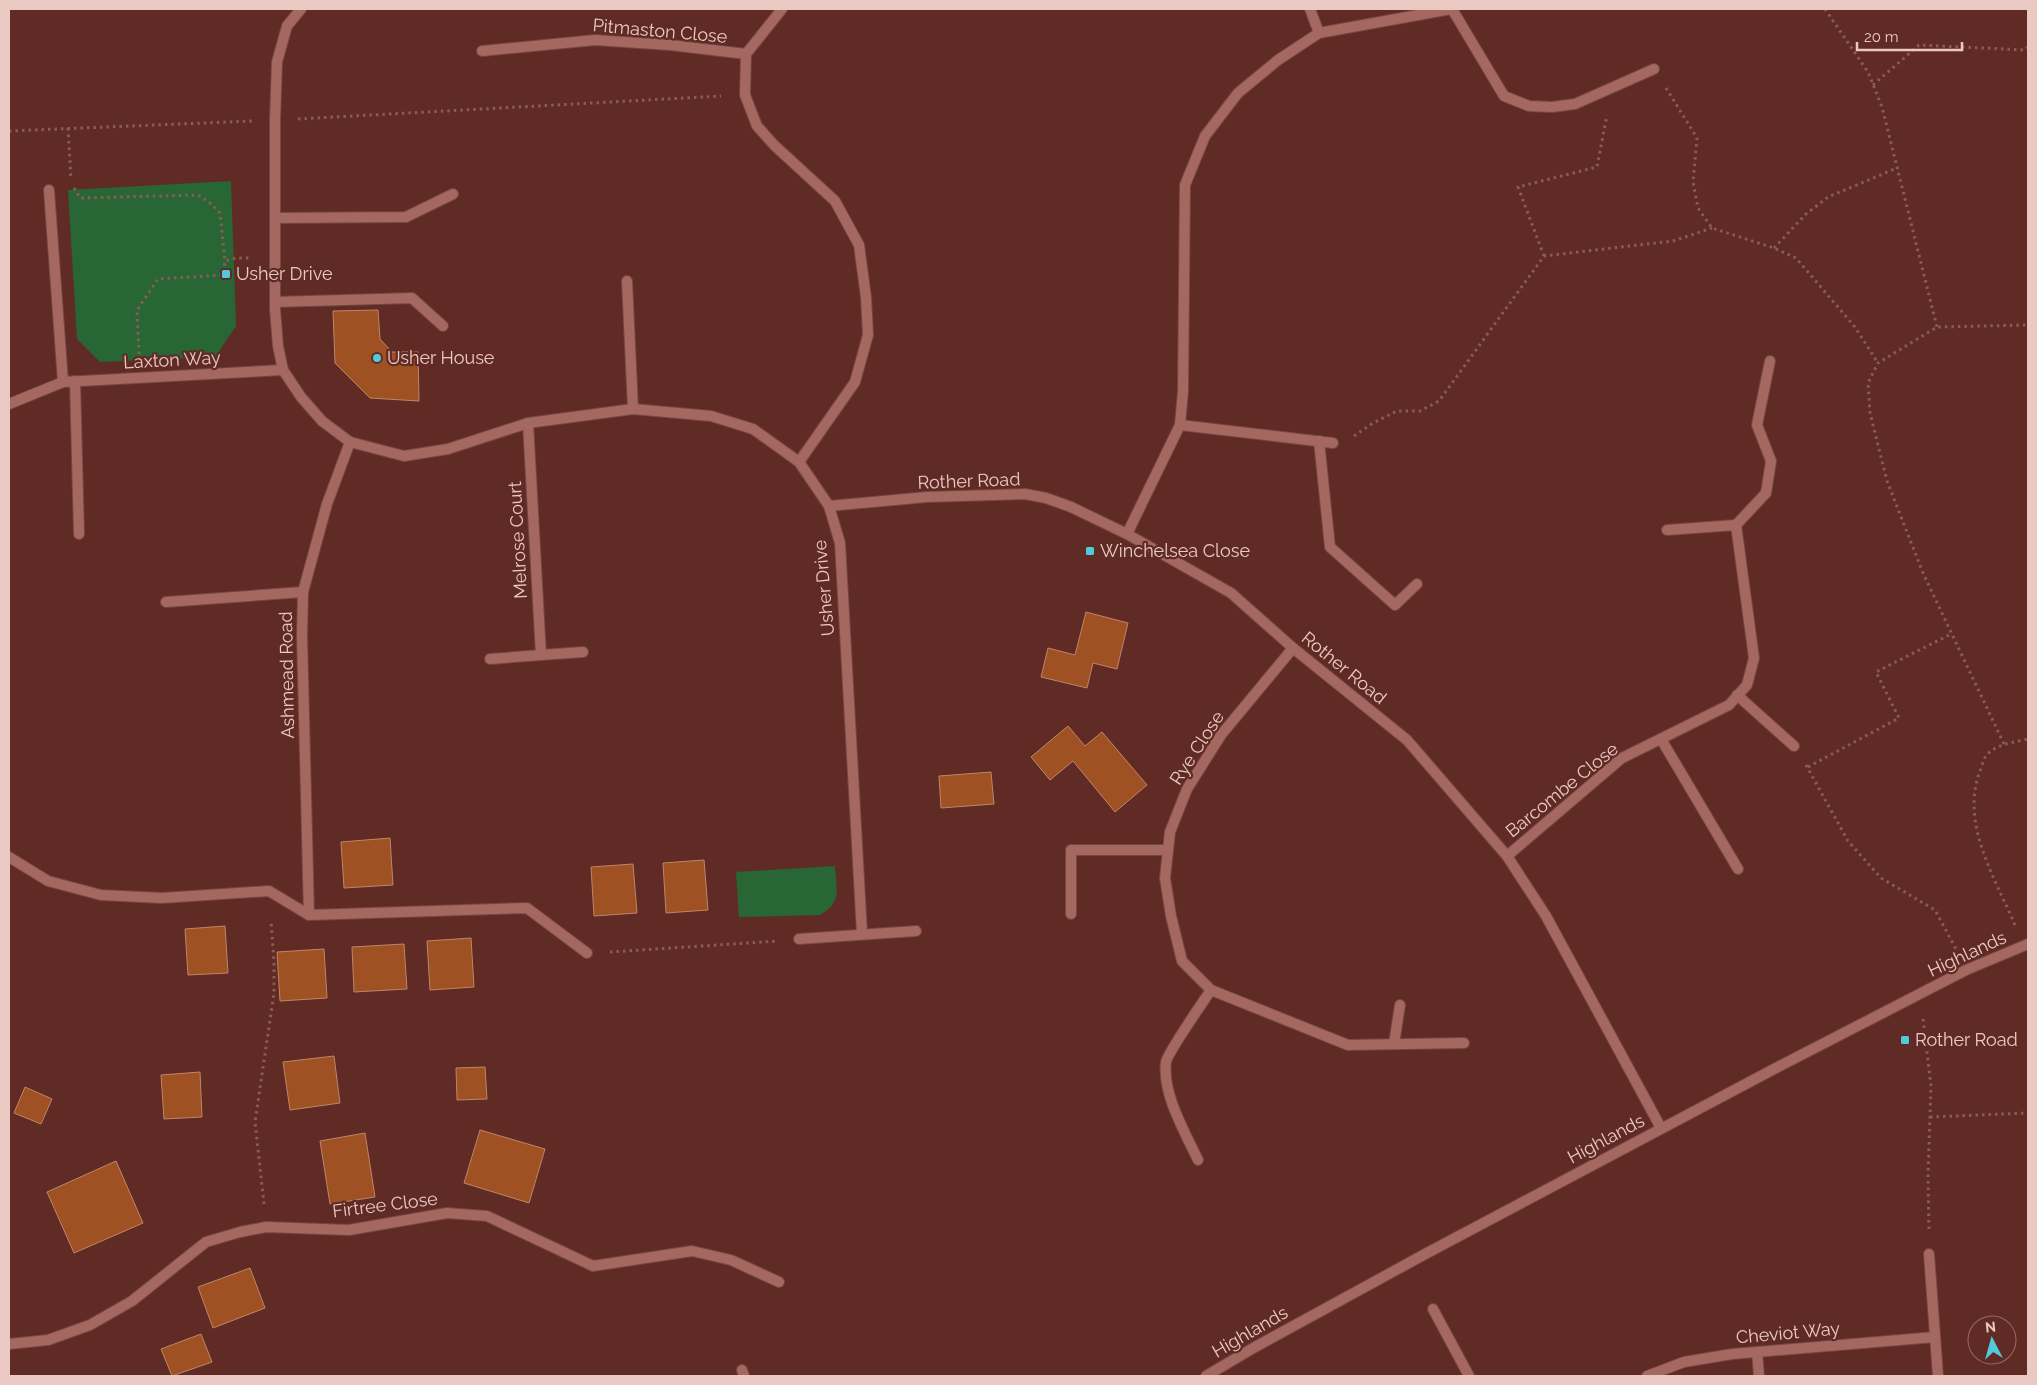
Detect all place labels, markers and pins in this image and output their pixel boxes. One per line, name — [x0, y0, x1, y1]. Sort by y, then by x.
place label: Usher Drive — [236, 263, 333, 284]
marker: Usher Drive — [220, 268, 232, 280]
place label: Usher House — [387, 347, 495, 368]
marker: Usher House — [371, 352, 383, 364]
place label: Winchelsea Close — [1100, 540, 1250, 561]
marker: Winchelsea Close — [1084, 545, 1096, 557]
place label: Rother Road — [1915, 1029, 2018, 1050]
marker: Rother Road — [1899, 1034, 1911, 1046]

